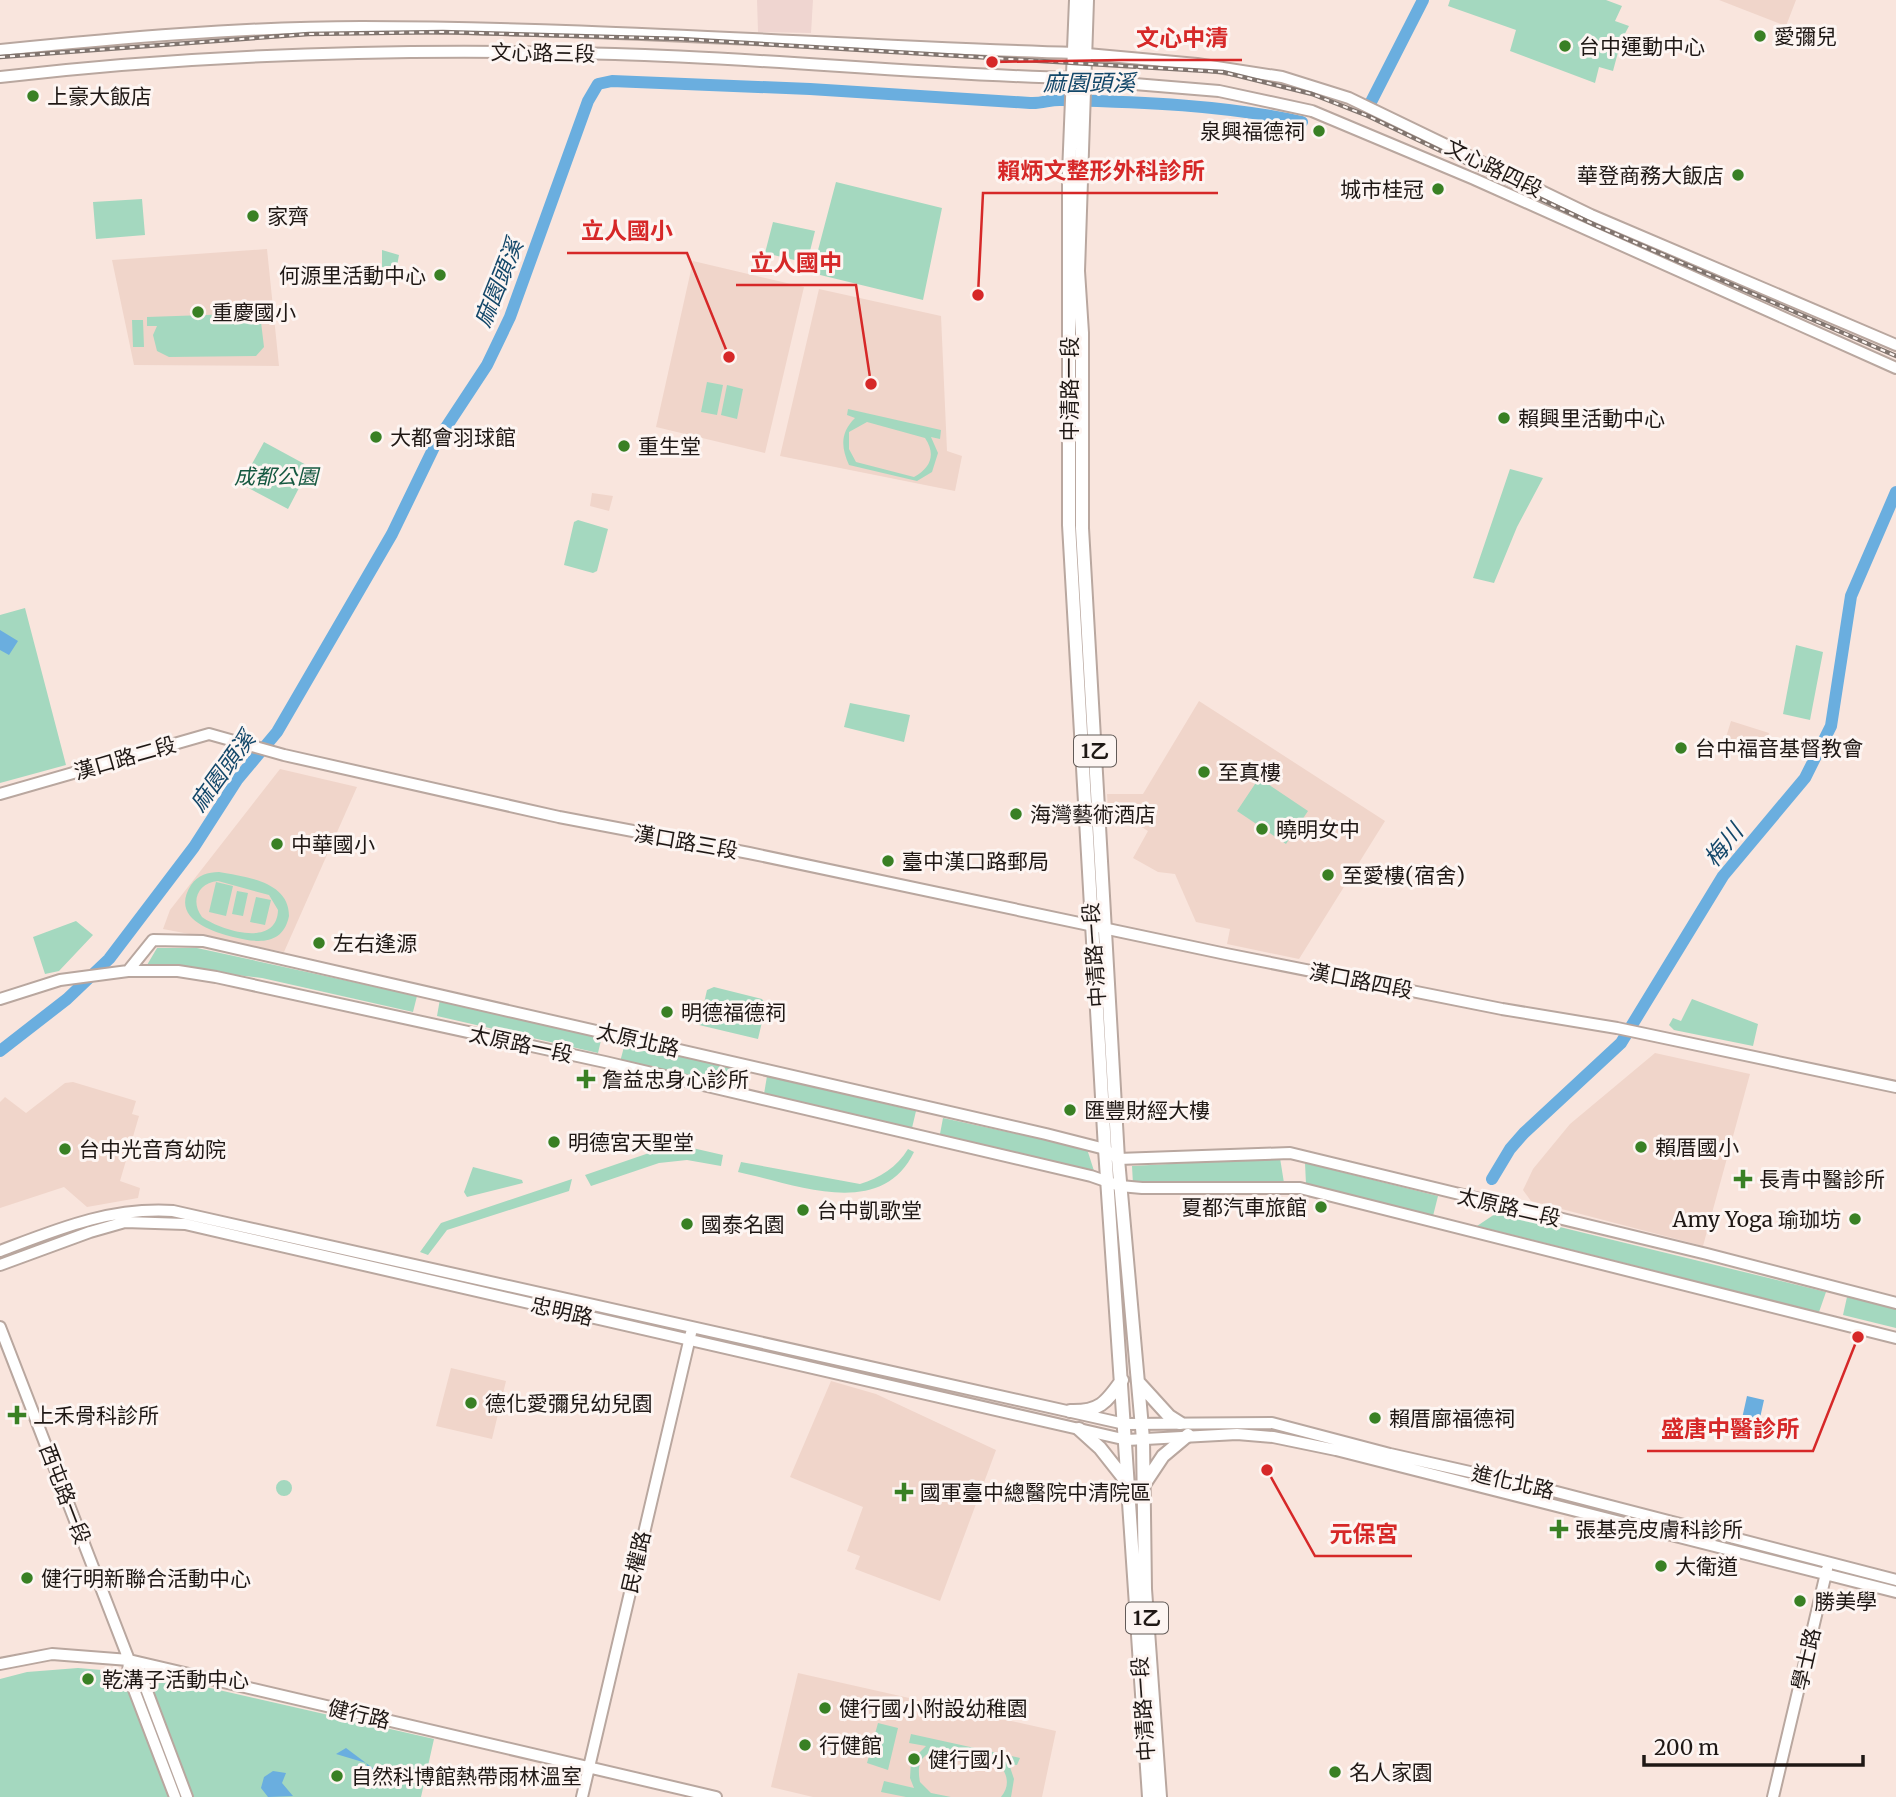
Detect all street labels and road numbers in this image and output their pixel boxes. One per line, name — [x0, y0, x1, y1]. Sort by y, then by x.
street label: 文心路三段 — [490, 39, 596, 67]
street label: 文心路四段 — [1441, 133, 1547, 203]
street label: 中清路一段 — [1056, 337, 1083, 442]
street label: 漢口路二段 — [71, 731, 179, 785]
road number: 1乙 — [1074, 736, 1116, 766]
street label: 漢口路三段 — [632, 820, 740, 864]
street label: 中清路一段 — [1077, 902, 1111, 1008]
street label: 漢口路四段 — [1307, 958, 1415, 1004]
street label: 太原北路 — [594, 1017, 682, 1063]
street label: 太原路一段 — [467, 1020, 575, 1068]
street label: 太原路二段 — [1455, 1182, 1563, 1232]
street label: 忠明路 — [528, 1291, 596, 1331]
street label: 西屯路一段 — [34, 1440, 96, 1548]
street label: 進化北路 — [1469, 1459, 1557, 1505]
street label: 民權路 — [616, 1528, 656, 1596]
road number: 1乙 — [1126, 1602, 1168, 1634]
street label: 學士路 — [1786, 1625, 1826, 1693]
street label: 中清路一段 — [1126, 1656, 1160, 1762]
street label: 健行路 — [325, 1694, 393, 1734]

